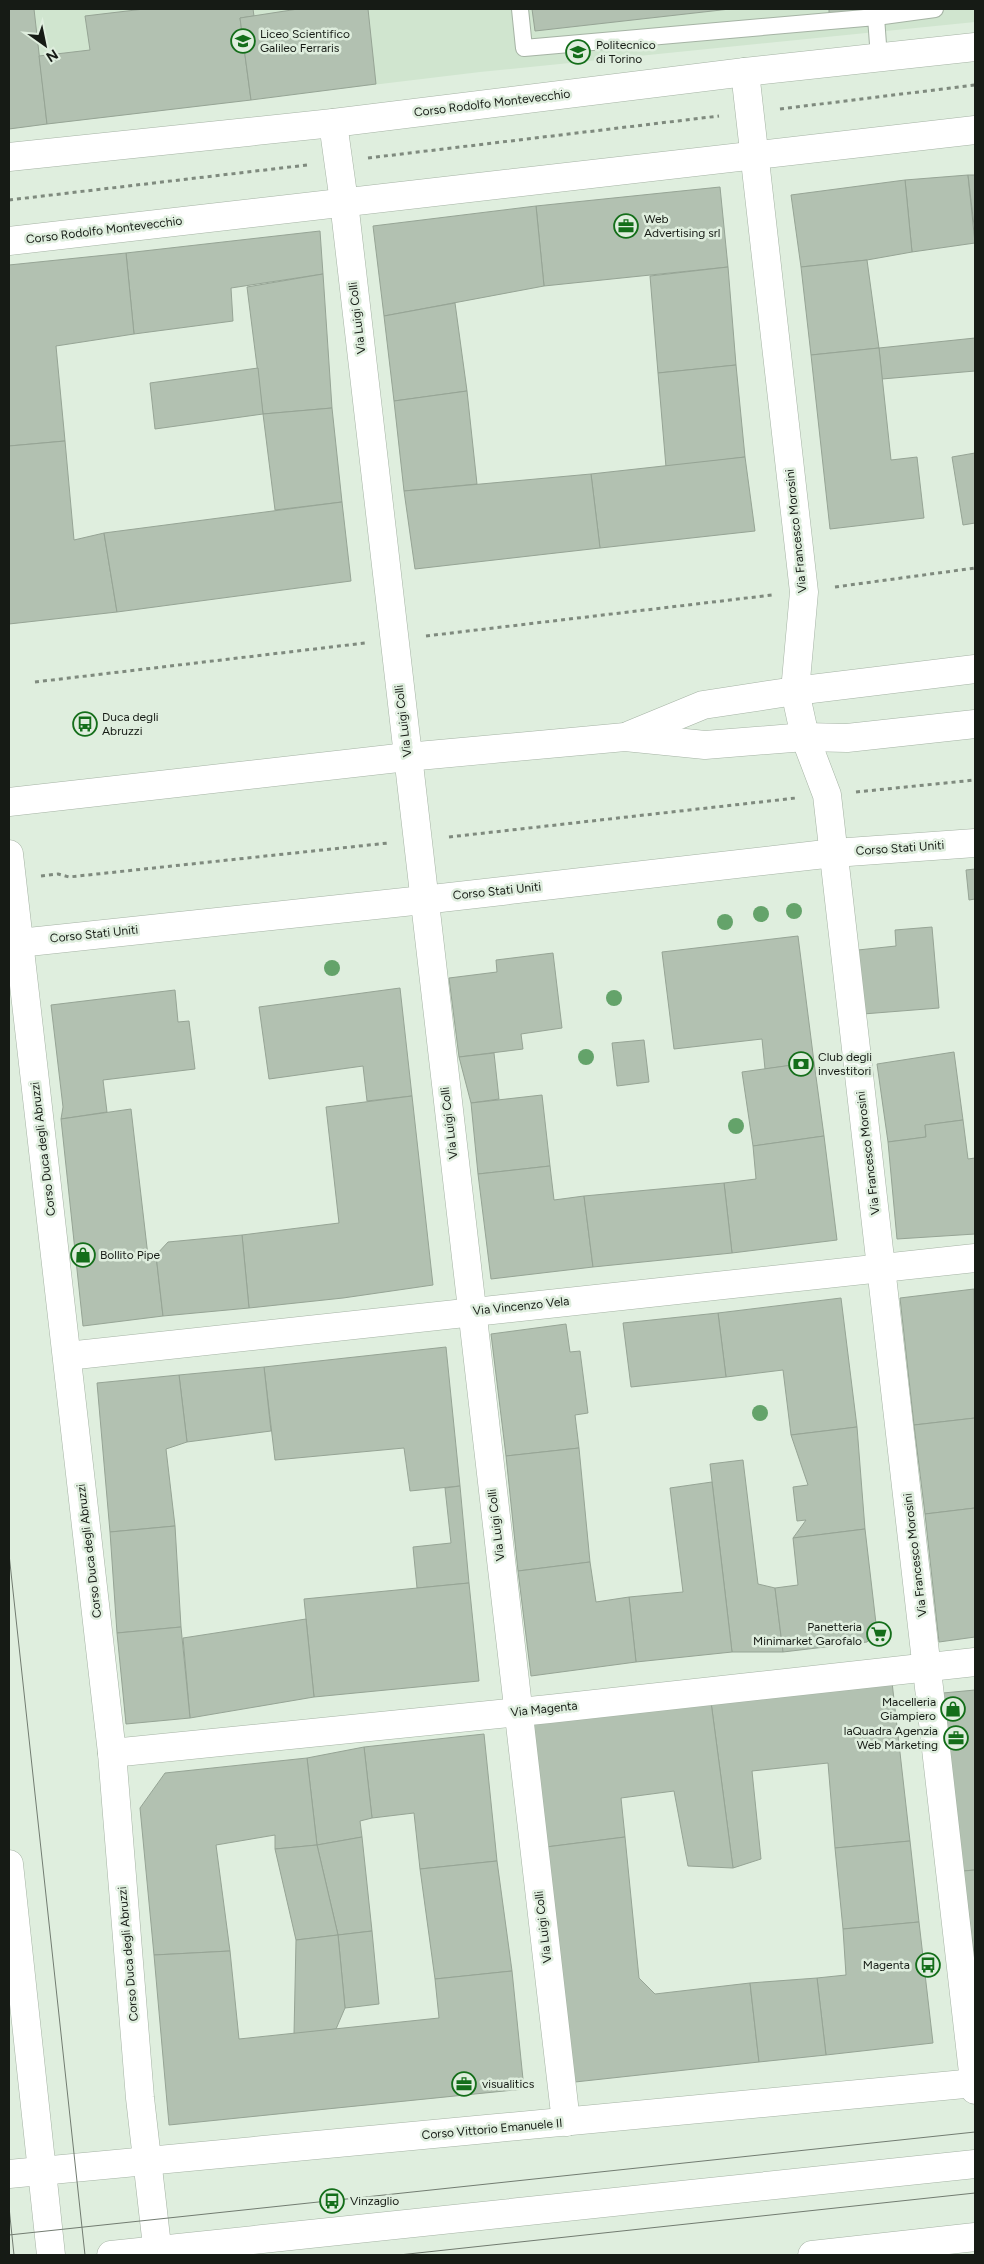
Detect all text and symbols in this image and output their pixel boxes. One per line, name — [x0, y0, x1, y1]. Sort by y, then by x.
north arrow — [20, 20, 70, 70]
place label: Liceo Scientifico Galileo Ferraris — [260, 27, 350, 55]
school or university icon: Liceo Scientifico Galileo Ferraris — [230, 28, 256, 54]
place label: Politecnico di Torino — [596, 38, 656, 66]
school or university icon: Politecnico di Torino — [565, 39, 591, 65]
text: N — [43, 45, 61, 66]
street label: Corso Rodolfo Montevecchio — [413, 86, 571, 120]
place label: Web Advertising srl — [644, 212, 720, 240]
street label: Corso Rodolfo Montevecchio — [25, 213, 183, 247]
office icon: Web Advertising srl — [613, 213, 639, 239]
street label: Via Luigi Colli — [346, 281, 368, 355]
street label: Via Francesco Morosini — [783, 468, 809, 594]
street label: Via Luigi Colli — [392, 684, 414, 758]
place label: Duca degli Abruzzi — [102, 710, 159, 738]
bus stop icon: Duca degli Abruzzi — [72, 711, 98, 737]
street label: Corso Stati Uniti — [855, 838, 945, 858]
street label: Corso Stati Uniti — [452, 879, 542, 903]
street label: Corso Stati Uniti — [49, 922, 139, 946]
place label: Club degli investitori — [818, 1050, 872, 1078]
bank icon: Club degli investitori — [788, 1051, 814, 1077]
street label: Corso Duca degli Abruzzi — [28, 1081, 58, 1217]
street label: Via Luigi Colli — [438, 1086, 460, 1160]
street label: Via Francesco Morosini — [853, 1090, 883, 1216]
shop icon: Bollito Pipe — [70, 1242, 96, 1268]
place label: Bollito Pipe — [100, 1248, 161, 1262]
street label: Via Vincenzo Vela — [472, 1294, 570, 1318]
street label: Corso Duca degli Abruzzi — [74, 1483, 104, 1619]
street label: Via Luigi Colli — [485, 1488, 507, 1562]
street label: Via Francesco Morosini — [900, 1492, 930, 1618]
place label: Panetteria Minimarket Garofalo — [753, 1620, 862, 1648]
supermarket icon: Panetteria Minimarket Garofalo — [866, 1621, 892, 1647]
place label: Macelleria Giampiero — [880, 1695, 936, 1723]
shop icon: Macelleria Giampiero — [940, 1696, 966, 1722]
street label: Via Magenta — [510, 1699, 578, 1719]
place label: laQuadra Agenzia Web Marketing — [844, 1724, 938, 1752]
office icon: laQuadra Agenzia Web Marketing — [943, 1725, 969, 1751]
street label: Corso Duca degli Abruzzi — [115, 1886, 141, 2022]
street label: Via Luigi Colli — [532, 1890, 554, 1964]
bus stop icon: Magenta — [915, 1952, 941, 1978]
place label: Magenta — [863, 1958, 910, 1972]
office icon: visualitics — [451, 2071, 477, 2097]
place label: visualitics — [482, 2077, 535, 2091]
street label: Corso Vittorio Emanuele II — [421, 2116, 563, 2142]
bus stop icon: Vinzaglio — [319, 2188, 345, 2214]
place label: Vinzaglio — [350, 2194, 399, 2208]

